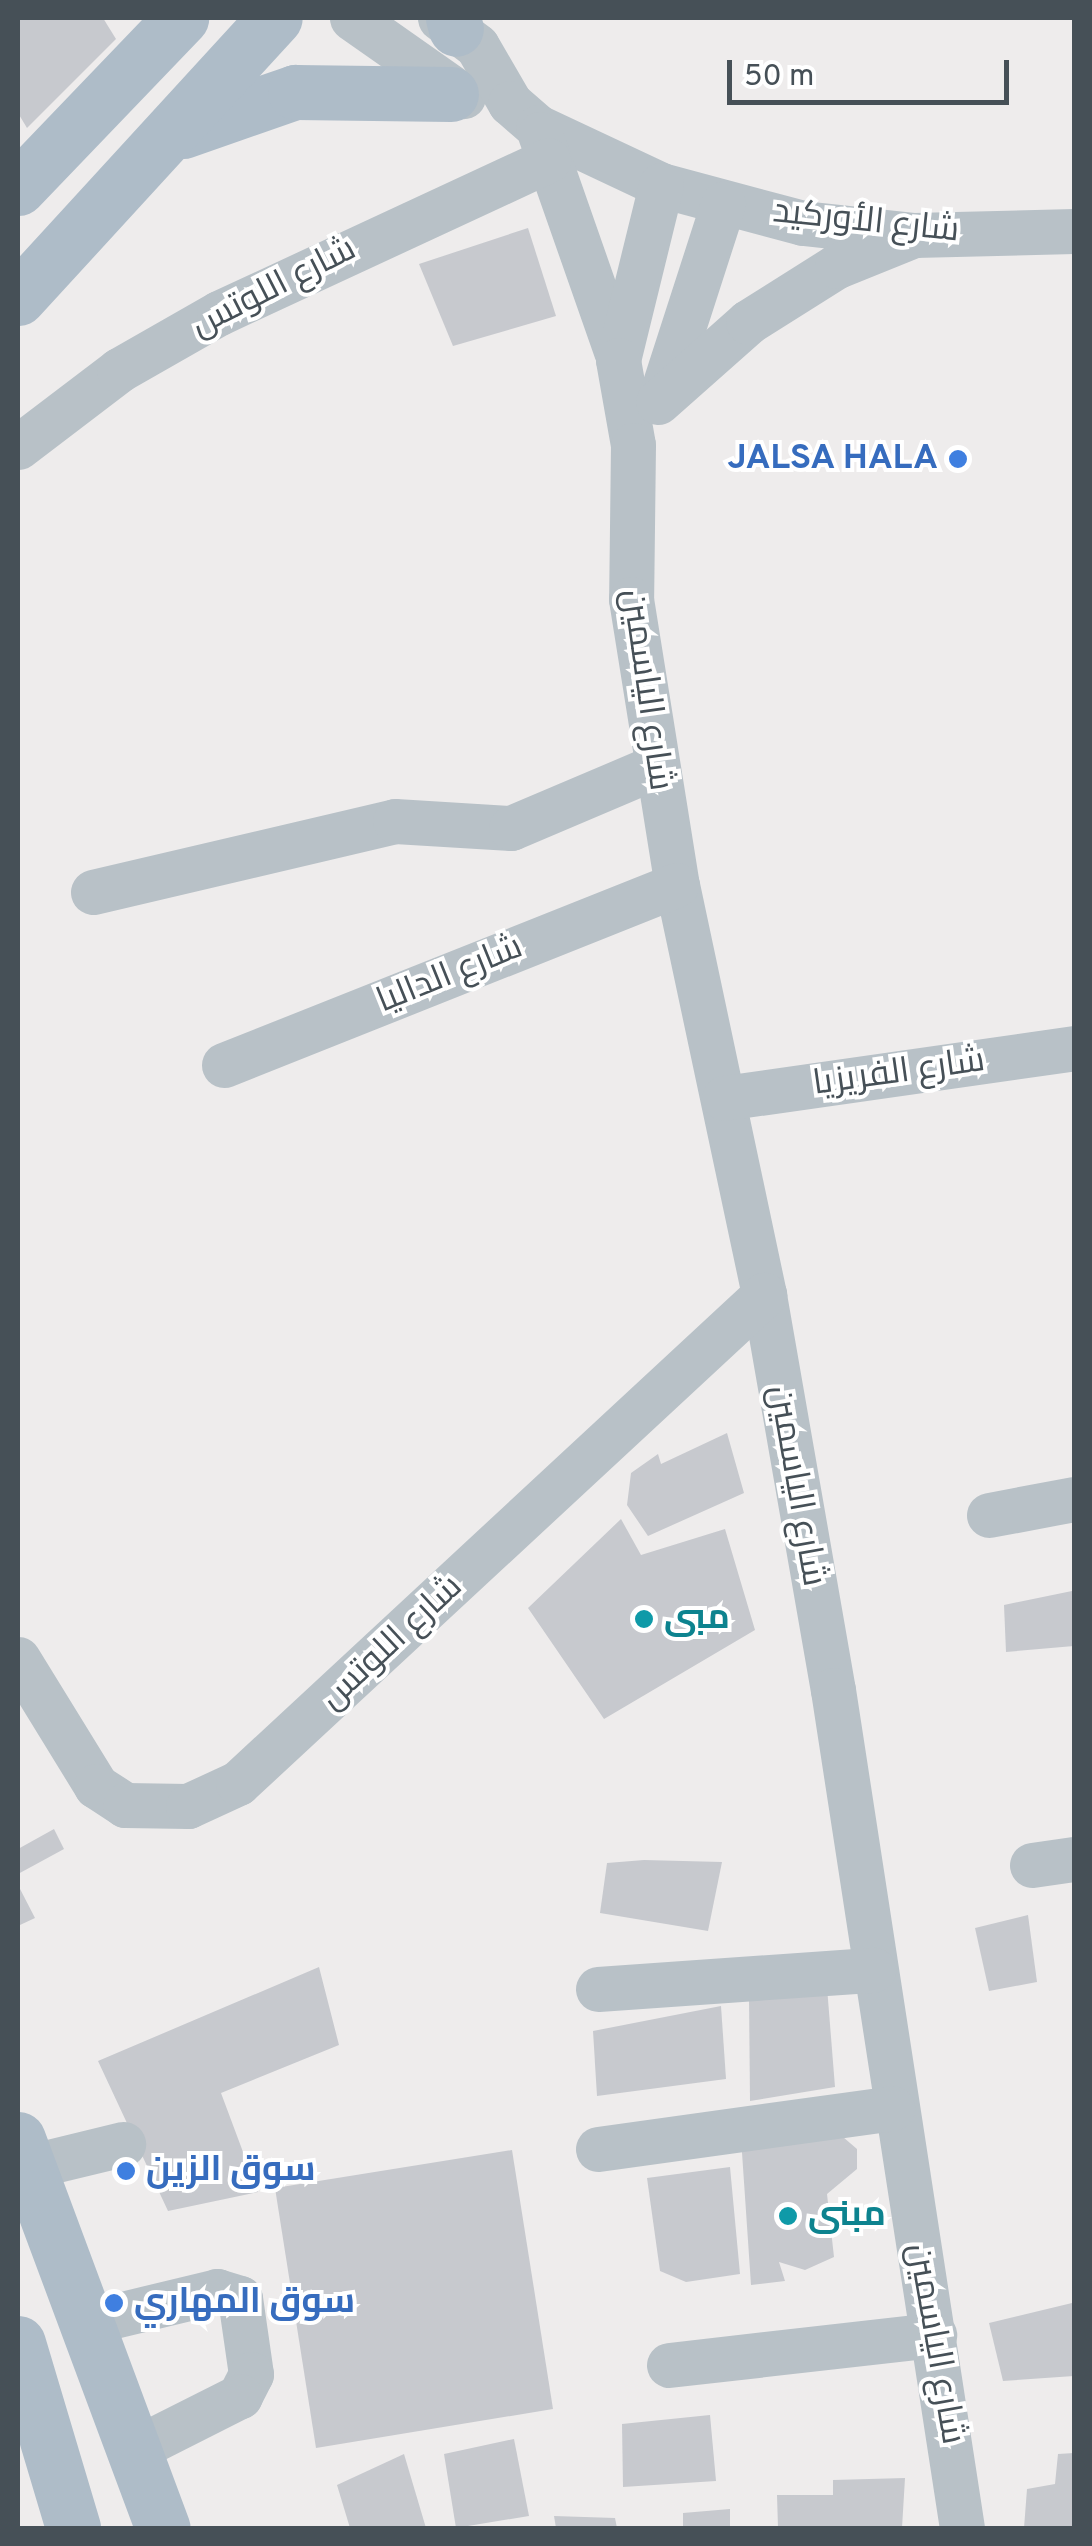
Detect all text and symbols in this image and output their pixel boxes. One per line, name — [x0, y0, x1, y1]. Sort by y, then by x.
scale bar — [732, 40, 1014, 102]
text: 50 m — [744, 59, 814, 96]
street label: شارع الأوركيد — [771, 191, 961, 253]
street label: شارع اللوتس — [185, 229, 363, 347]
place label: JALSA HALA — [726, 438, 938, 480]
marker: JALSA HALA — [947, 448, 969, 470]
street label: شارع الياسمين — [611, 587, 681, 793]
street label: شارع الداليا — [371, 927, 529, 1023]
street label: شارع الفريزيا — [810, 1040, 988, 1106]
street label: شارع الياسمين — [758, 1382, 834, 1590]
street label: شارع اللوتس — [312, 1567, 472, 1719]
place label: مبى — [664, 1598, 730, 1640]
marker: مبى — [633, 1608, 655, 1630]
place label: سوق الزين — [146, 2150, 316, 2192]
marker: سوق الزين — [115, 2160, 137, 2182]
place label: مبنى — [808, 2195, 886, 2237]
marker: مبنى — [777, 2205, 799, 2227]
street label: شارع الياسمين — [897, 2240, 973, 2448]
place label: سوق المهاري — [134, 2282, 355, 2324]
marker: سوق المهاري — [103, 2292, 125, 2314]

